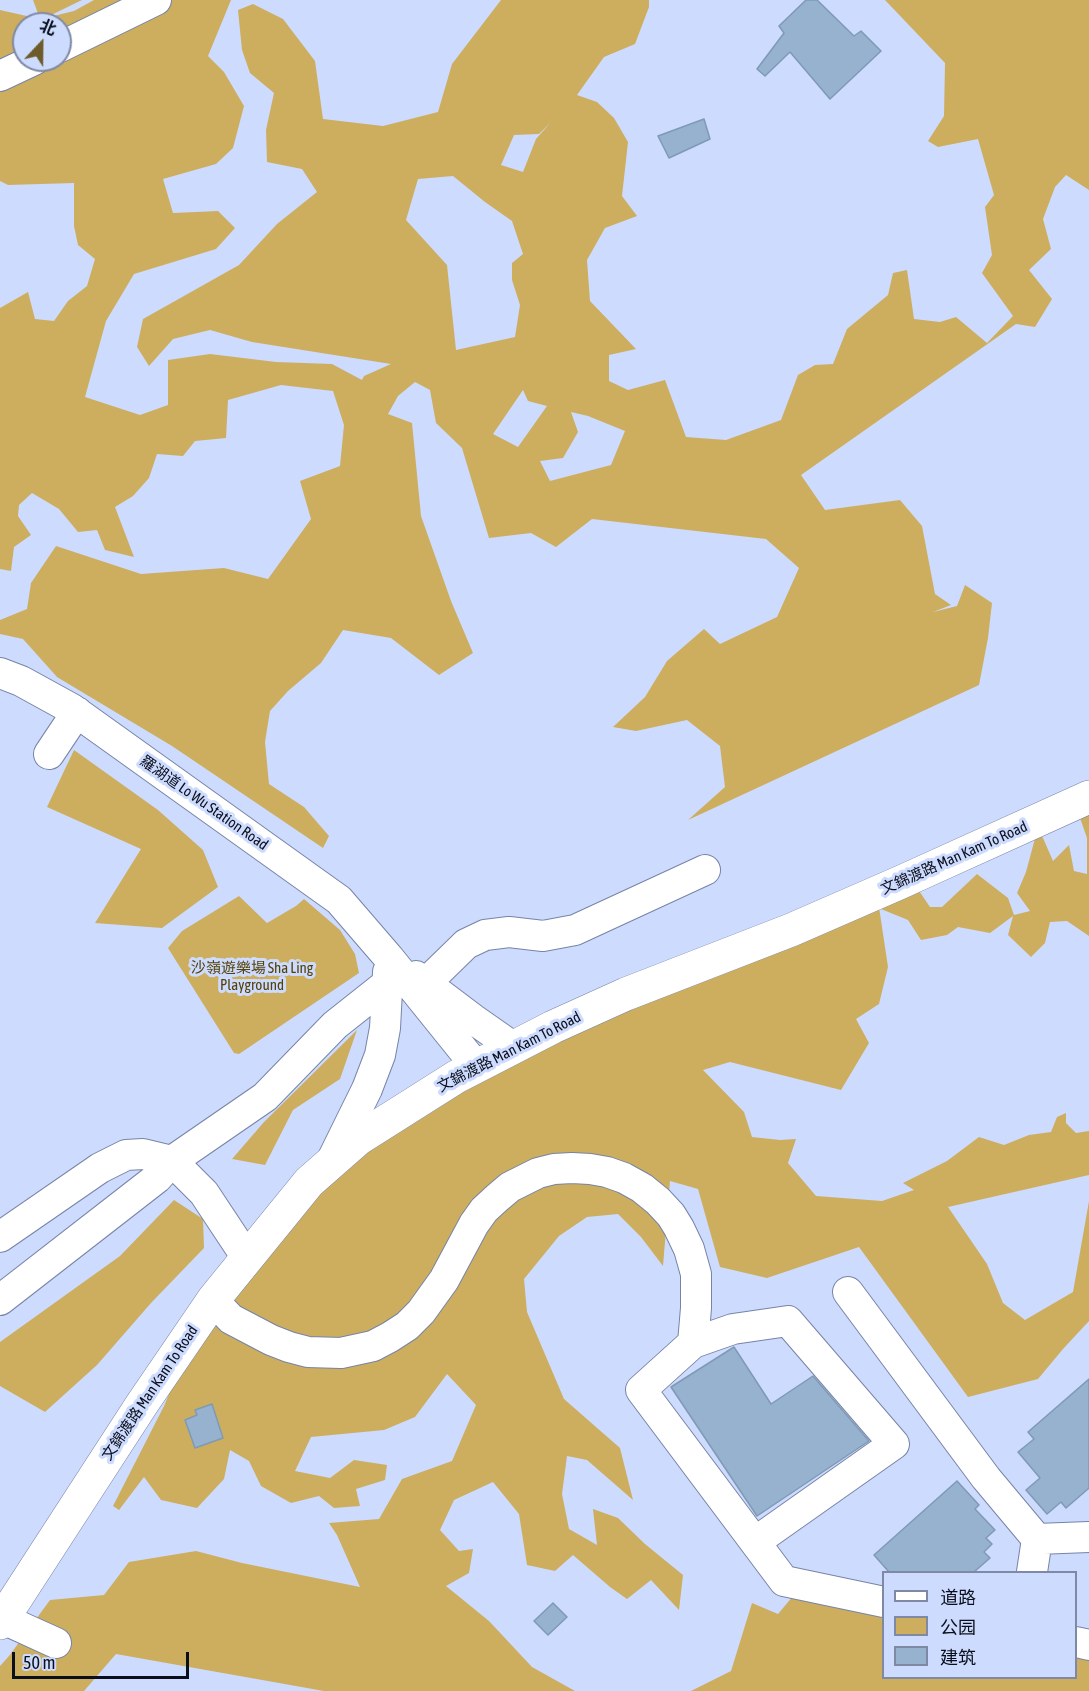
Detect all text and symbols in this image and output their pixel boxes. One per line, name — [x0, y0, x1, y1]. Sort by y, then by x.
north arrow — [12, 12, 72, 72]
text: 北 — [37, 16, 59, 39]
street label: 羅湖道 Lo Wu Station Road — [136, 752, 272, 854]
street label: 文錦渡路 Man Kam To Road — [878, 818, 1030, 898]
park label: 沙嶺遊樂場 Sha Ling Playground — [191, 959, 313, 994]
street label: 文錦渡路 Man Kam To Road — [434, 1008, 584, 1096]
street label: 文錦渡路 Man Kam To Road — [98, 1322, 202, 1464]
legend — [882, 1571, 1077, 1679]
text: 道路 — [940, 1587, 976, 1608]
text: 公园 — [940, 1617, 976, 1638]
scale bar — [15, 1640, 192, 1678]
text: 建筑 — [940, 1647, 976, 1668]
text: 50 m — [23, 1652, 55, 1673]

